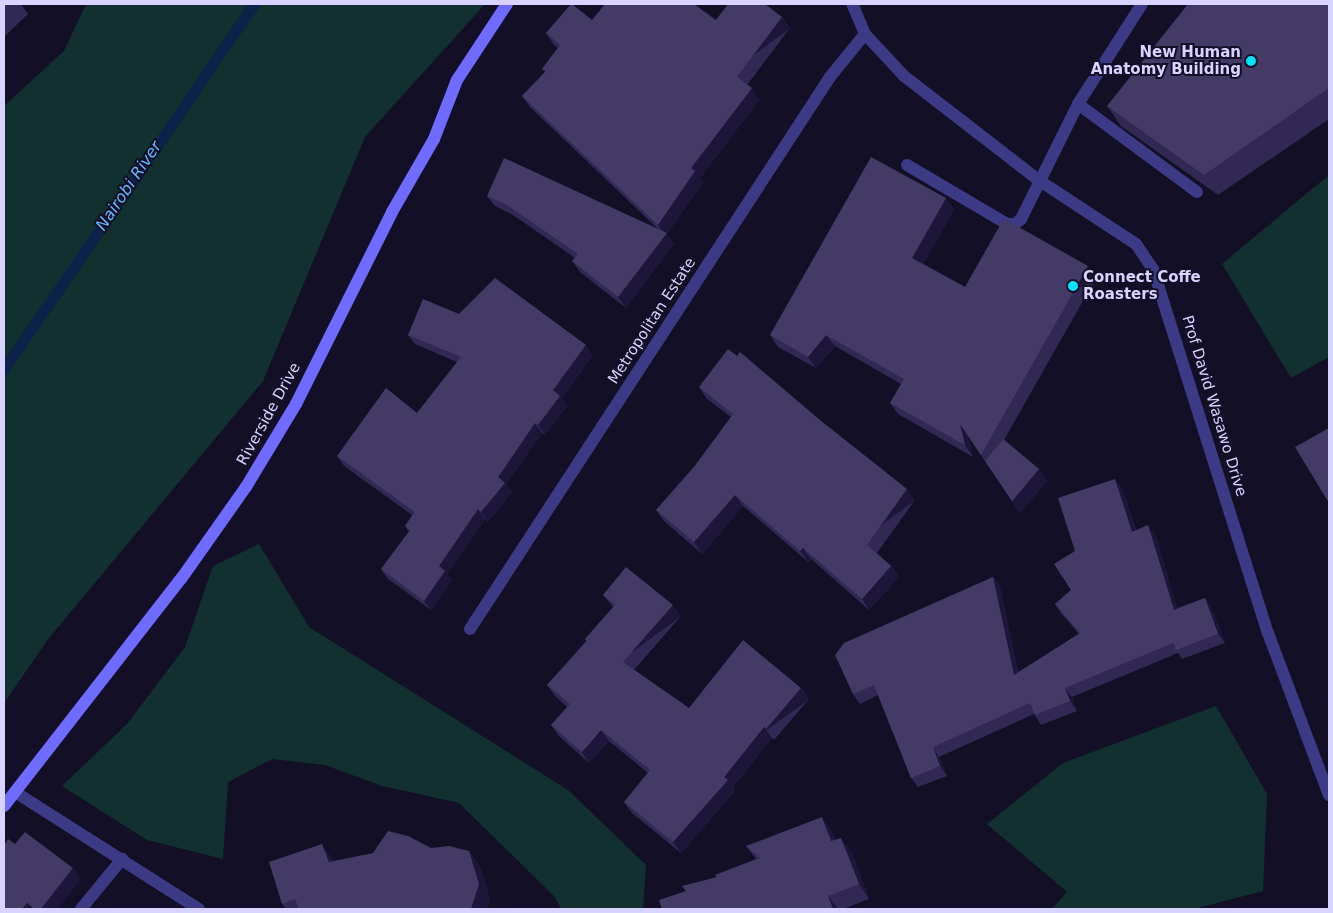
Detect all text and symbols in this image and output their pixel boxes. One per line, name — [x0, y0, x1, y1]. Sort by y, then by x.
place label: New Human Anatomy Building — [1091, 43, 1241, 78]
marker: New Human Anatomy Building — [1245, 55, 1257, 67]
water label: Nairobi River — [92, 138, 166, 234]
street label: Metropolitan Estate — [604, 254, 700, 388]
place label: Connect Coffe Roasters — [1083, 268, 1201, 303]
marker: Connect Coffe Roasters — [1067, 280, 1079, 292]
street label: Prof David Wasawo Drive — [1178, 313, 1250, 499]
street label: Riverside Drive — [233, 360, 305, 468]

